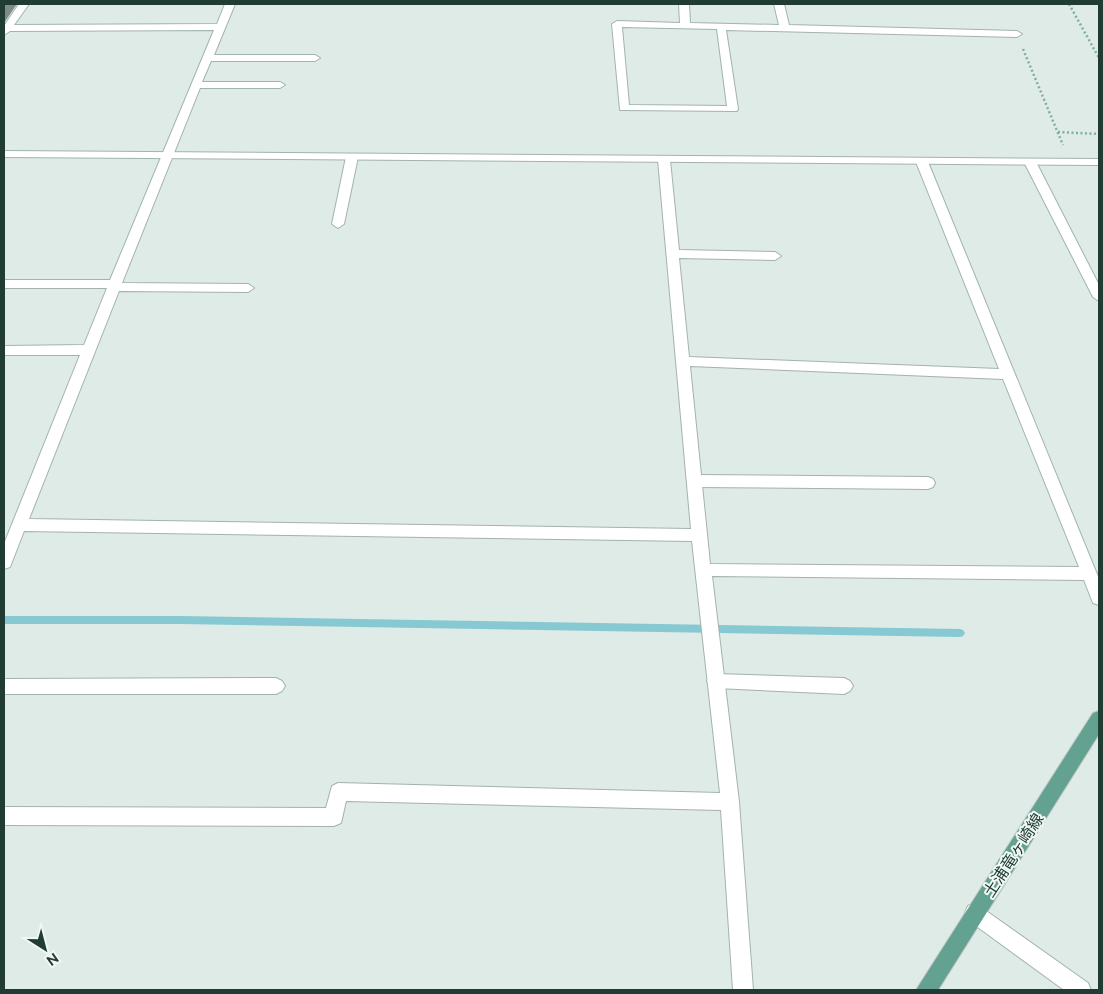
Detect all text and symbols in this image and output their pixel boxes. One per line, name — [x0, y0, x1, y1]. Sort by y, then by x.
street label: 土浦竜ヶ崎線 — [979, 810, 1048, 901]
north arrow — [20, 924, 70, 974]
text: N — [44, 950, 62, 969]

